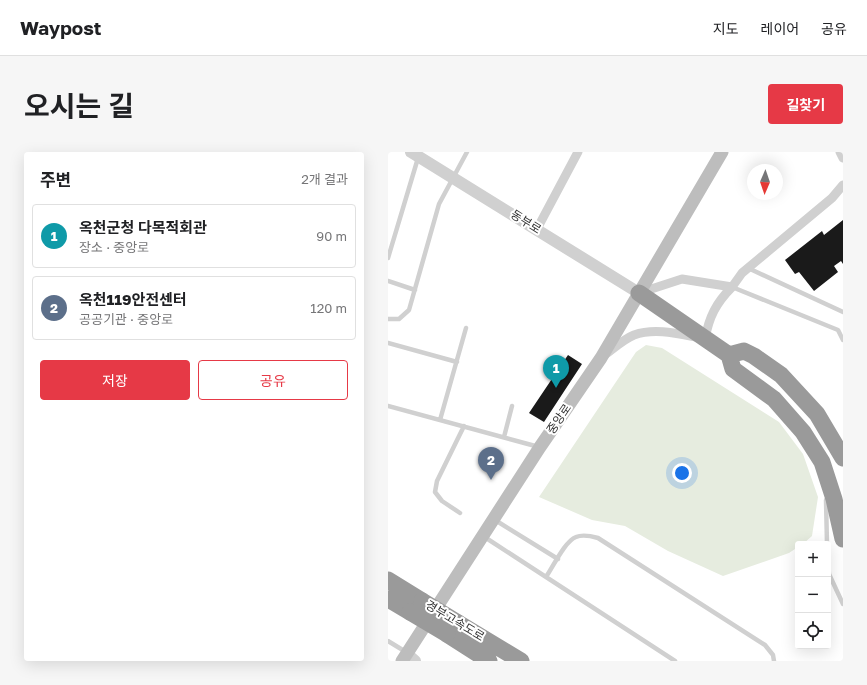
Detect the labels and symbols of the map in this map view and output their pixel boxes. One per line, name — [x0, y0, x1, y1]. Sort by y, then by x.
north arrow — [747, 164, 783, 200]
street label: 동부로 — [508, 206, 544, 237]
pin: 1 — [543, 355, 569, 388]
street label: 중앙로 — [543, 401, 574, 437]
pin: 2 — [478, 447, 504, 480]
your location — [672, 463, 692, 483]
street label: 경부고속도로 — [423, 597, 488, 644]

